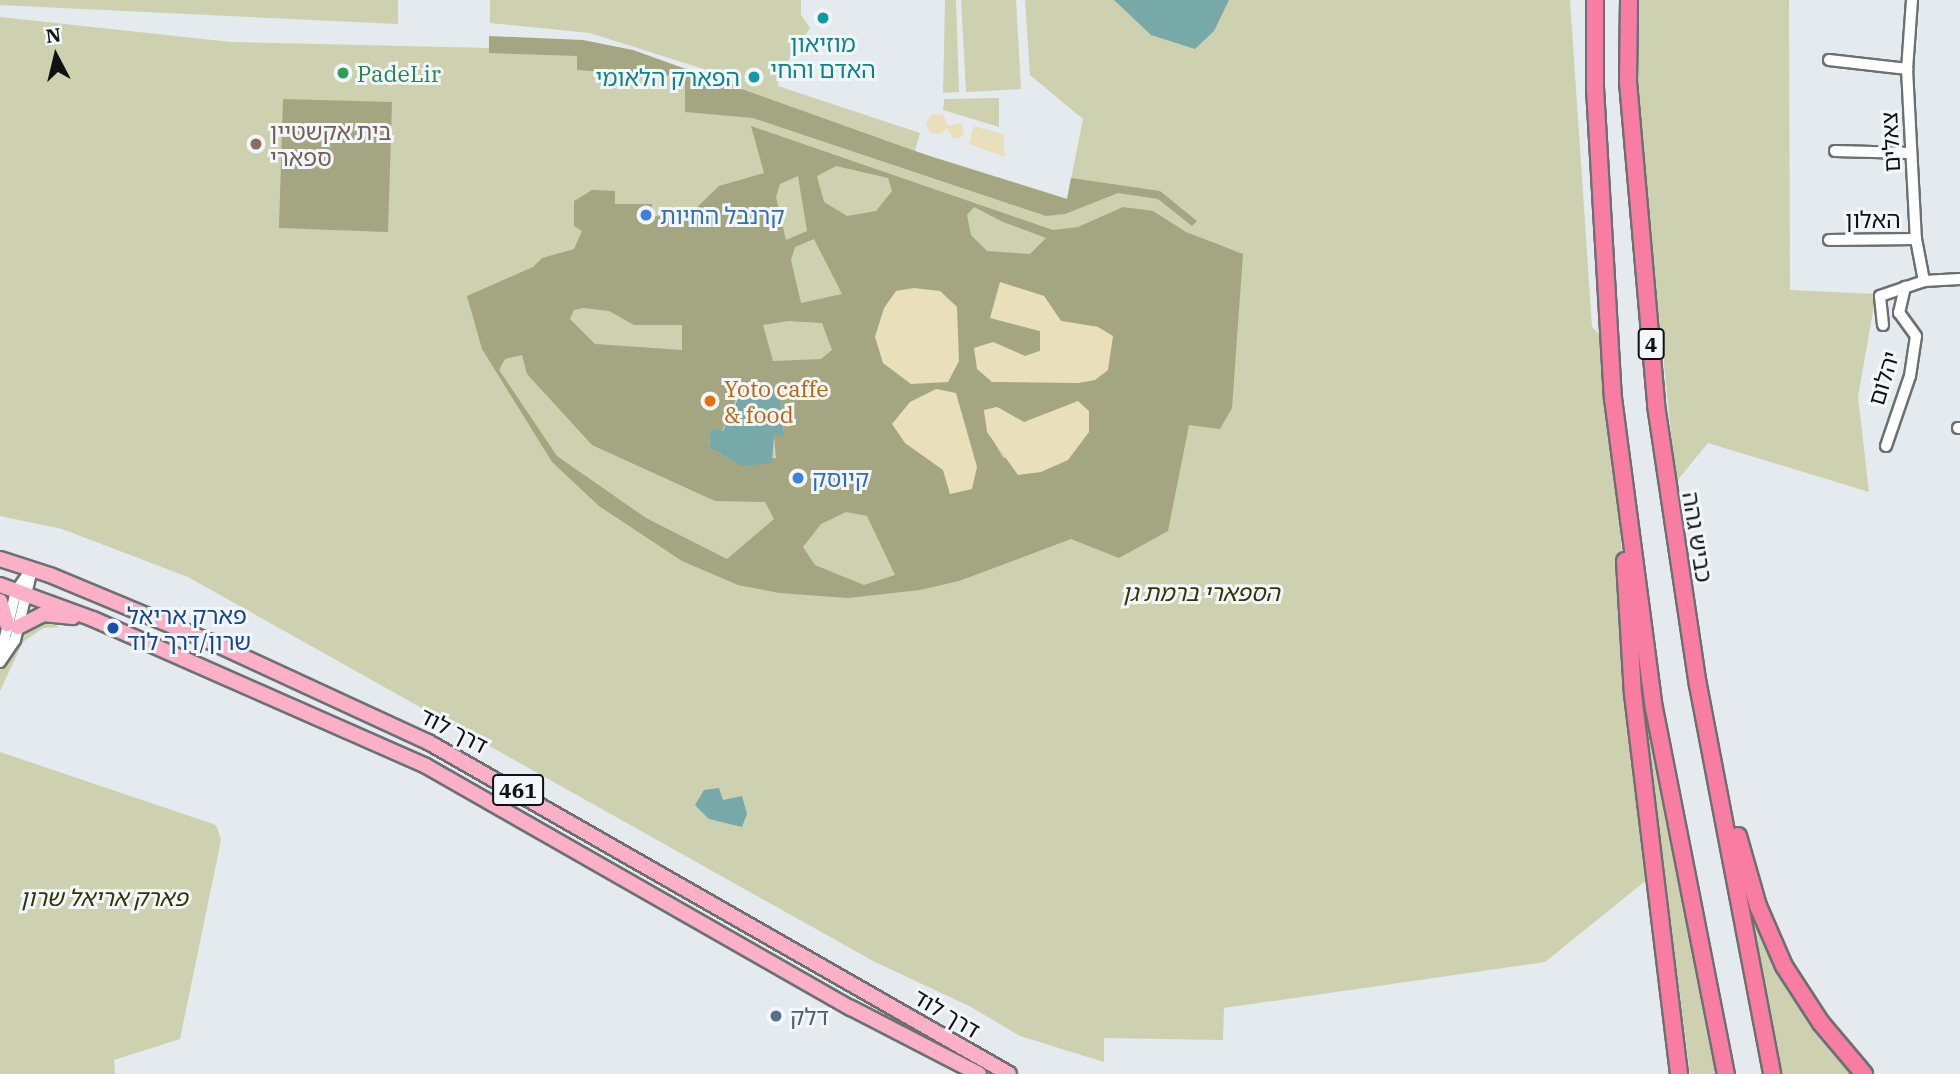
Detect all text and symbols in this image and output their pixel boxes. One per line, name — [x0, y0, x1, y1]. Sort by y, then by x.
marker: מוזיאון האדם והחי — [815, 10, 831, 26]
north arrow — [21, 21, 91, 91]
text: N — [45, 22, 62, 48]
place label: מוזיאון האדם והחי — [770, 29, 876, 83]
place label: PadeLir — [357, 59, 441, 87]
place label: הפארק הלאומי — [596, 63, 740, 91]
marker: PadeLir — [335, 65, 351, 81]
marker: הפארק הלאומי — [746, 69, 762, 85]
street label: צאלים — [1875, 111, 1905, 173]
place label: בית אקשטיין ספארי — [270, 117, 392, 171]
marker: בית אקשטיין ספארי — [248, 136, 264, 152]
place label: קרנבל החיות — [660, 201, 785, 229]
street label: האלון — [1845, 205, 1901, 233]
marker: קרנבל החיות — [638, 207, 654, 223]
road number: 4 — [1637, 326, 1665, 362]
street label: יהלום — [1862, 348, 1904, 408]
place label: Yoto caffe & food — [724, 374, 829, 428]
marker: Yoto caffe & food — [702, 393, 718, 409]
place label: קיוסק — [812, 464, 869, 492]
marker: קיוסק — [790, 470, 806, 486]
street label: כביש גהה — [1677, 490, 1719, 584]
park label: הספארי ברמת גן — [1122, 578, 1280, 606]
place label: פארק אריאל שרון/דרך לוד — [127, 601, 251, 655]
marker: פארק אריאל שרון/דרך לוד — [105, 620, 121, 636]
street label: דרך לוד — [415, 701, 493, 759]
road number: 461 — [492, 772, 544, 808]
park label: פארק אריאל שרון — [20, 883, 188, 911]
street label: דרך לוד — [909, 982, 985, 1044]
place label: דלק — [790, 1002, 829, 1030]
marker: דלק — [768, 1008, 784, 1024]

